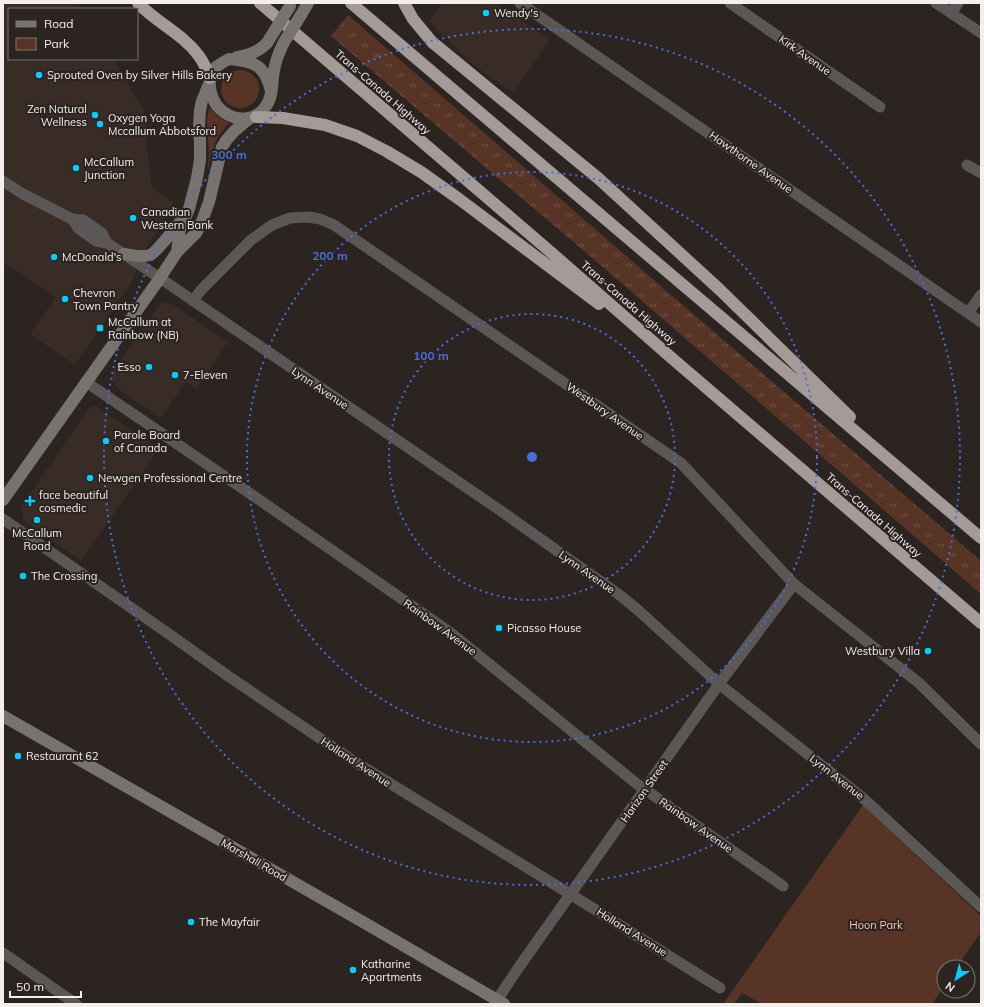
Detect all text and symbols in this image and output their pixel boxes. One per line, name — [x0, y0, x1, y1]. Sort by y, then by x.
place label: Wendy's — [494, 6, 538, 20]
legend — [8, 8, 138, 60]
marker: Wendy's — [481, 8, 491, 18]
text: Road — [44, 16, 73, 31]
street label: Kirk Avenue — [776, 32, 834, 78]
text: Park — [44, 36, 70, 51]
street label: Trans-Canada Highway — [332, 47, 434, 137]
place label: Sprouted Oven by Silver Hills Bakery — [47, 68, 232, 82]
marker: Sprouted Oven by Silver Hills Bakery — [34, 70, 44, 80]
place label: Zen Natural Wellness — [27, 102, 87, 129]
marker: Zen Natural Wellness — [90, 110, 100, 120]
place label: Oxygen Yoga Mccallum Abbotsford — [108, 111, 216, 138]
marker: Oxygen Yoga Mccallum Abbotsford — [95, 119, 105, 129]
street label: Hawthorne Avenue — [707, 128, 795, 196]
text: 300 m — [211, 147, 247, 162]
place label: McCallum Junction — [84, 155, 134, 182]
marker: McCallum Junction — [71, 163, 81, 173]
place label: Canadian Western Bank — [141, 205, 214, 232]
marker: Canadian Western Bank — [128, 213, 138, 223]
text: 200 m — [312, 248, 348, 263]
place label: McDonald's — [62, 250, 122, 264]
marker: McDonald's — [49, 252, 59, 262]
street label: Trans-Canada Highway — [578, 258, 680, 348]
place label: Chevron Town Pantry — [73, 286, 138, 313]
marker: Chevron Town Pantry — [60, 294, 70, 304]
place label: McCallum at Rainbow (NB) — [108, 315, 179, 342]
marker: McCallum at Rainbow (NB) — [95, 323, 105, 333]
text: 100 m — [413, 348, 449, 363]
place label: Esso — [117, 360, 141, 374]
marker: Esso — [144, 362, 154, 372]
street label: Lynn Avenue — [289, 364, 351, 412]
place label: 7-Eleven — [183, 368, 228, 382]
marker: 7-Eleven — [170, 370, 180, 380]
street label: Westbury Avenue — [564, 379, 646, 443]
place label: Parole Board of Canada — [114, 428, 180, 455]
marker: Parole Board of Canada — [101, 436, 111, 446]
centre of rings — [525, 450, 539, 464]
street label: Trans-Canada Highway — [823, 470, 925, 560]
place label: Newgen Professional Centre — [98, 471, 242, 485]
marker: Newgen Professional Centre — [85, 473, 95, 483]
place label: face beautiful cosmedic — [39, 488, 108, 515]
marker: face beautiful cosmedic — [24, 495, 36, 507]
marker: McCallum Road — [32, 515, 42, 525]
place label: McCallum Road — [12, 526, 62, 553]
street label: Lynn Avenue — [556, 547, 618, 597]
place label: The Crossing — [31, 569, 97, 583]
marker: The Crossing — [18, 571, 28, 581]
street label: Rainbow Avenue — [401, 596, 479, 658]
place label: Picasso House — [507, 621, 581, 635]
marker: Picasso House — [494, 623, 504, 633]
place label: Westbury Villa — [845, 644, 920, 658]
marker: Westbury Villa — [923, 646, 933, 656]
street label: Holland Avenue — [318, 734, 394, 790]
place label: Restaurant 62 — [26, 749, 99, 763]
marker: Restaurant 62 — [13, 751, 23, 761]
street label: Lynn Avenue — [807, 751, 867, 803]
street label: Horizon Street — [617, 757, 671, 825]
street label: Rainbow Avenue — [656, 794, 736, 856]
street label: Marshall Road — [219, 836, 289, 884]
street label: Holland Avenue — [594, 905, 670, 959]
place label: The Mayfair — [199, 915, 260, 929]
marker: The Mayfair — [186, 917, 196, 927]
park label: Hoon Park — [849, 918, 903, 932]
place label: Katharine Apartments — [361, 957, 422, 984]
north arrow — [936, 959, 976, 999]
marker: Katharine Apartments — [348, 965, 358, 975]
scale bar — [10, 973, 81, 999]
text: 50 m — [16, 979, 44, 994]
text: N — [943, 979, 958, 995]

